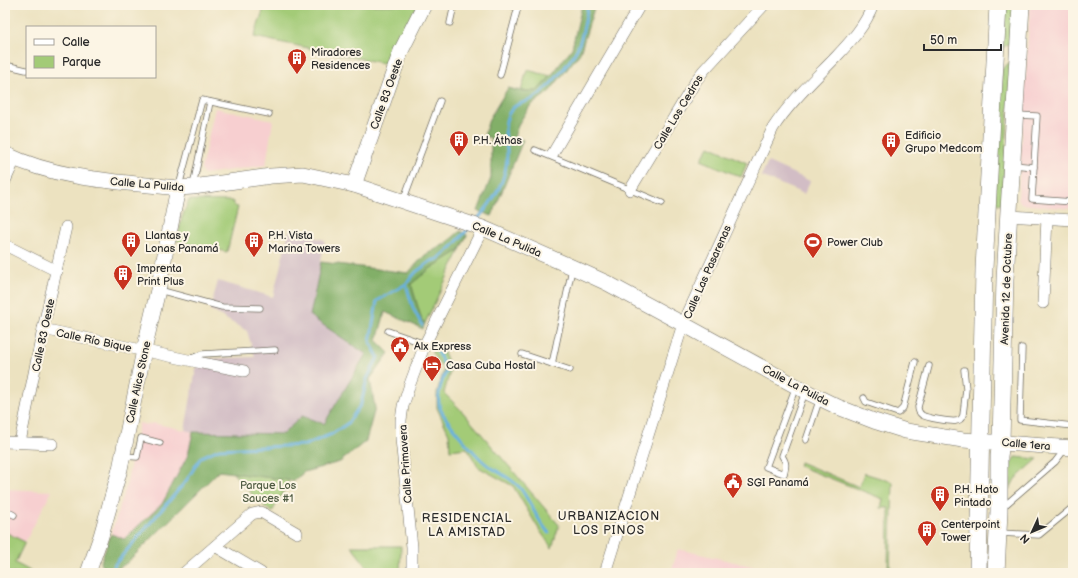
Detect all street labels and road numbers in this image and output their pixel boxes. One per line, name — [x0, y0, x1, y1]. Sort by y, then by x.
street label: Calle 83 Oeste — [368, 57, 405, 131]
street label: Calle Los Cedros — [651, 72, 706, 152]
street label: Calle La Pulida — [109, 175, 184, 194]
street label: Calle La Pulida — [470, 219, 543, 260]
street label: Calle Las Pasarenas — [681, 223, 734, 321]
street label: Avenida 12 de Octubre — [998, 232, 1015, 345]
street label: Calle 83 Oeste — [29, 297, 58, 373]
street label: Calle Río Bique — [55, 326, 133, 355]
street label: Calle Alice Stone — [123, 339, 154, 424]
street label: Calle La Pulida — [760, 362, 832, 409]
street label: Calle Primavera — [396, 424, 415, 504]
street label: Calle 1era — [1001, 436, 1051, 453]

